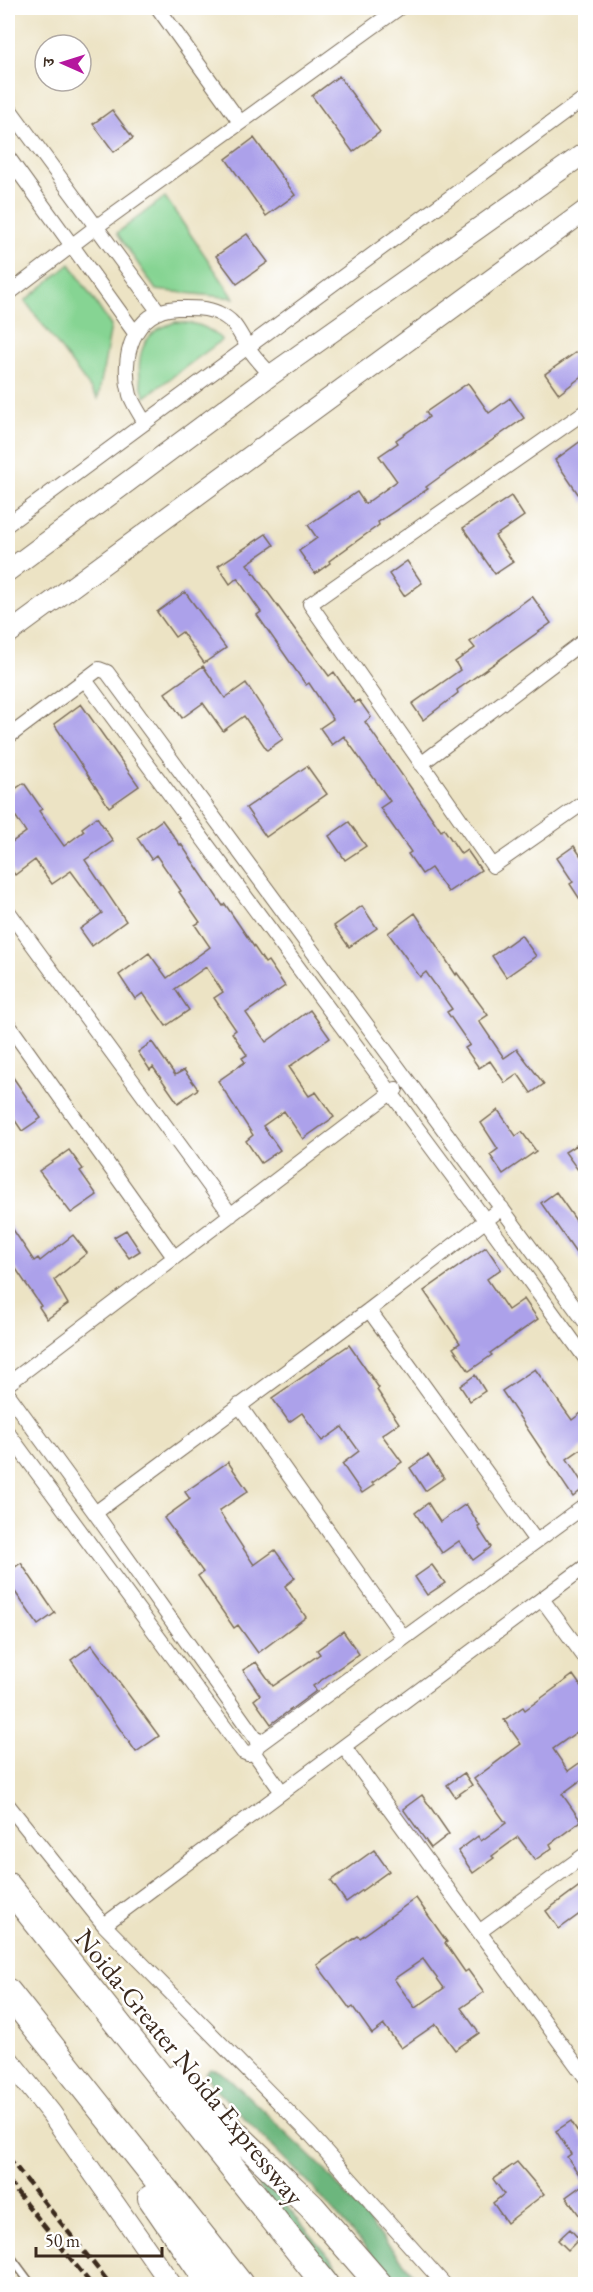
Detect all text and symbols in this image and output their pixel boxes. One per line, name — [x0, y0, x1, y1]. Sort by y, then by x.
north arrow — [33, 33, 93, 93]
text: उ — [38, 56, 59, 68]
street label: Noida-Greater Noida Expressway — [67, 1922, 313, 2213]
scale bar — [36, 2220, 162, 2258]
text: 50 m — [45, 2229, 80, 2252]

